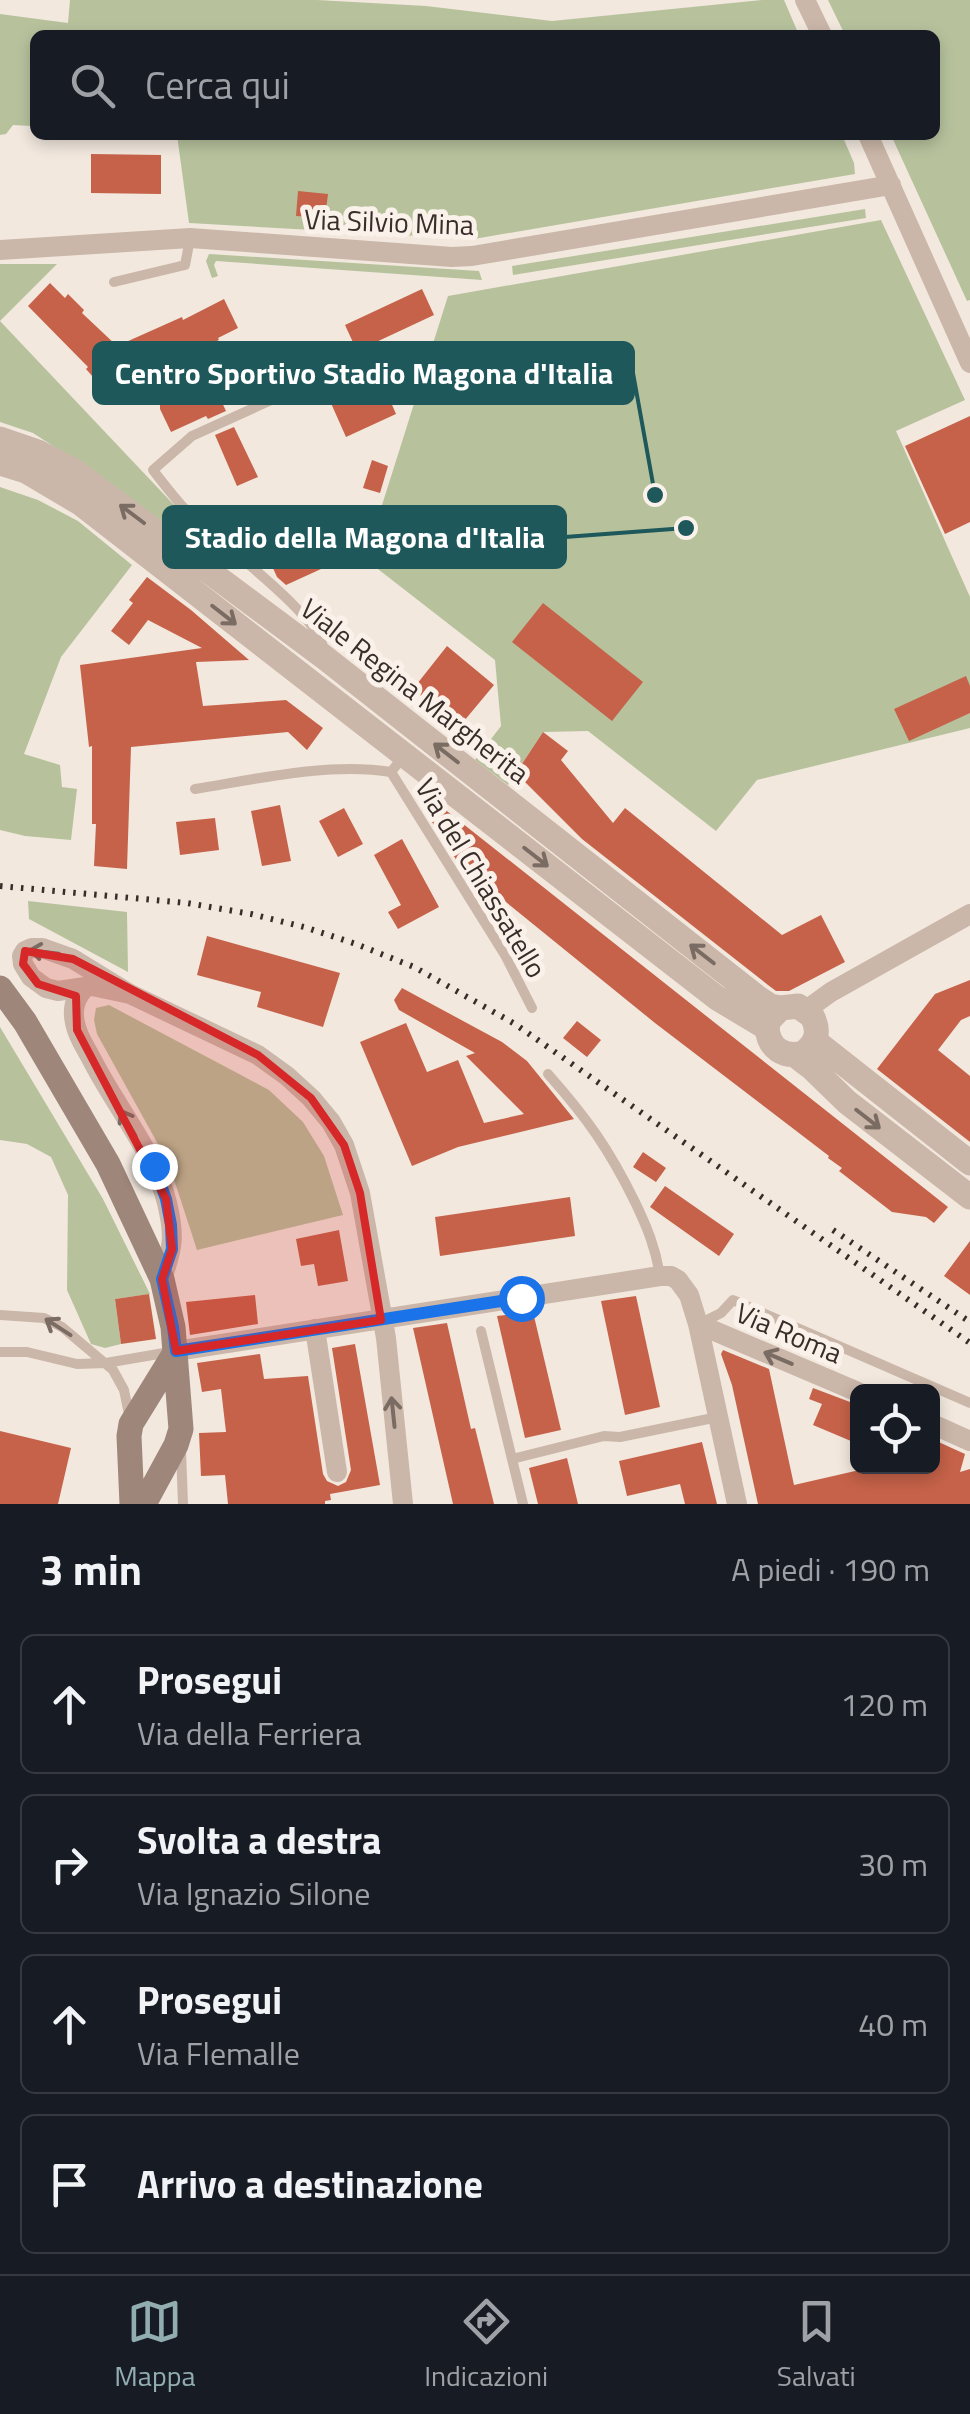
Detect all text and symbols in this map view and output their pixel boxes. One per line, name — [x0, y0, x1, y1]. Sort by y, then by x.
search box — [30, 30, 940, 140]
text: Cerca qui — [145, 56, 290, 114]
icon: search — [65, 58, 120, 113]
street label: Via Silvio Mina — [303, 197, 475, 246]
callout: Centro Sportivo Stadio Magona d'Italia — [94, 343, 633, 403]
text: Centro Sportivo Stadio Magona d'Italia — [115, 350, 613, 396]
one-way arrow — [119, 504, 146, 525]
callout: Stadio della Magona d'Italia — [164, 507, 565, 567]
text: Stadio della Magona d'Italia — [185, 514, 545, 560]
street label: Viale Regina Margherita — [292, 587, 539, 794]
one-way arrow — [210, 604, 237, 625]
one-way arrow — [434, 742, 460, 764]
street label: Via del Chiassatello — [405, 770, 558, 986]
one-way arrow — [522, 847, 549, 868]
one-way arrow — [28, 942, 61, 961]
one-way arrow — [689, 943, 716, 964]
one-way arrow — [855, 1107, 881, 1129]
one-way arrow — [118, 1109, 138, 1138]
route end — [132, 1144, 178, 1190]
route start — [499, 1276, 545, 1322]
street label: Via Roma — [729, 1291, 849, 1374]
one-way arrow — [44, 1317, 72, 1337]
one-way arrow — [763, 1348, 794, 1366]
map controls — [850, 1384, 940, 1474]
button: locate — [850, 1384, 940, 1474]
one-way arrow — [384, 1396, 403, 1428]
text: 3 min — [40, 1537, 142, 1601]
text: A piedi · 190 m — [731, 1545, 930, 1593]
text: Prosegui — [137, 1651, 282, 1709]
icon: ahead — [42, 1677, 97, 1732]
text: 120 m — [840, 1680, 928, 1728]
text: Via della Ferriera — [137, 1709, 361, 1757]
text: Svolta a destra — [137, 1811, 382, 1869]
icon: right — [42, 1837, 97, 1892]
text: 30 m — [858, 1840, 928, 1888]
text: Via Ignazio Silone — [137, 1869, 370, 1917]
text: Prosegui — [137, 1971, 282, 2029]
icon: ahead — [42, 1997, 97, 2052]
text: 40 m — [858, 2000, 928, 2048]
text: Via Flemalle — [137, 2029, 300, 2077]
text: Arrivo a destinazione — [137, 2155, 483, 2213]
icon: arrive — [42, 2157, 97, 2212]
tab: Mappa — [114, 2294, 195, 2397]
tab: Indicazioni — [424, 2294, 548, 2397]
tab: Salvati — [777, 2294, 856, 2397]

